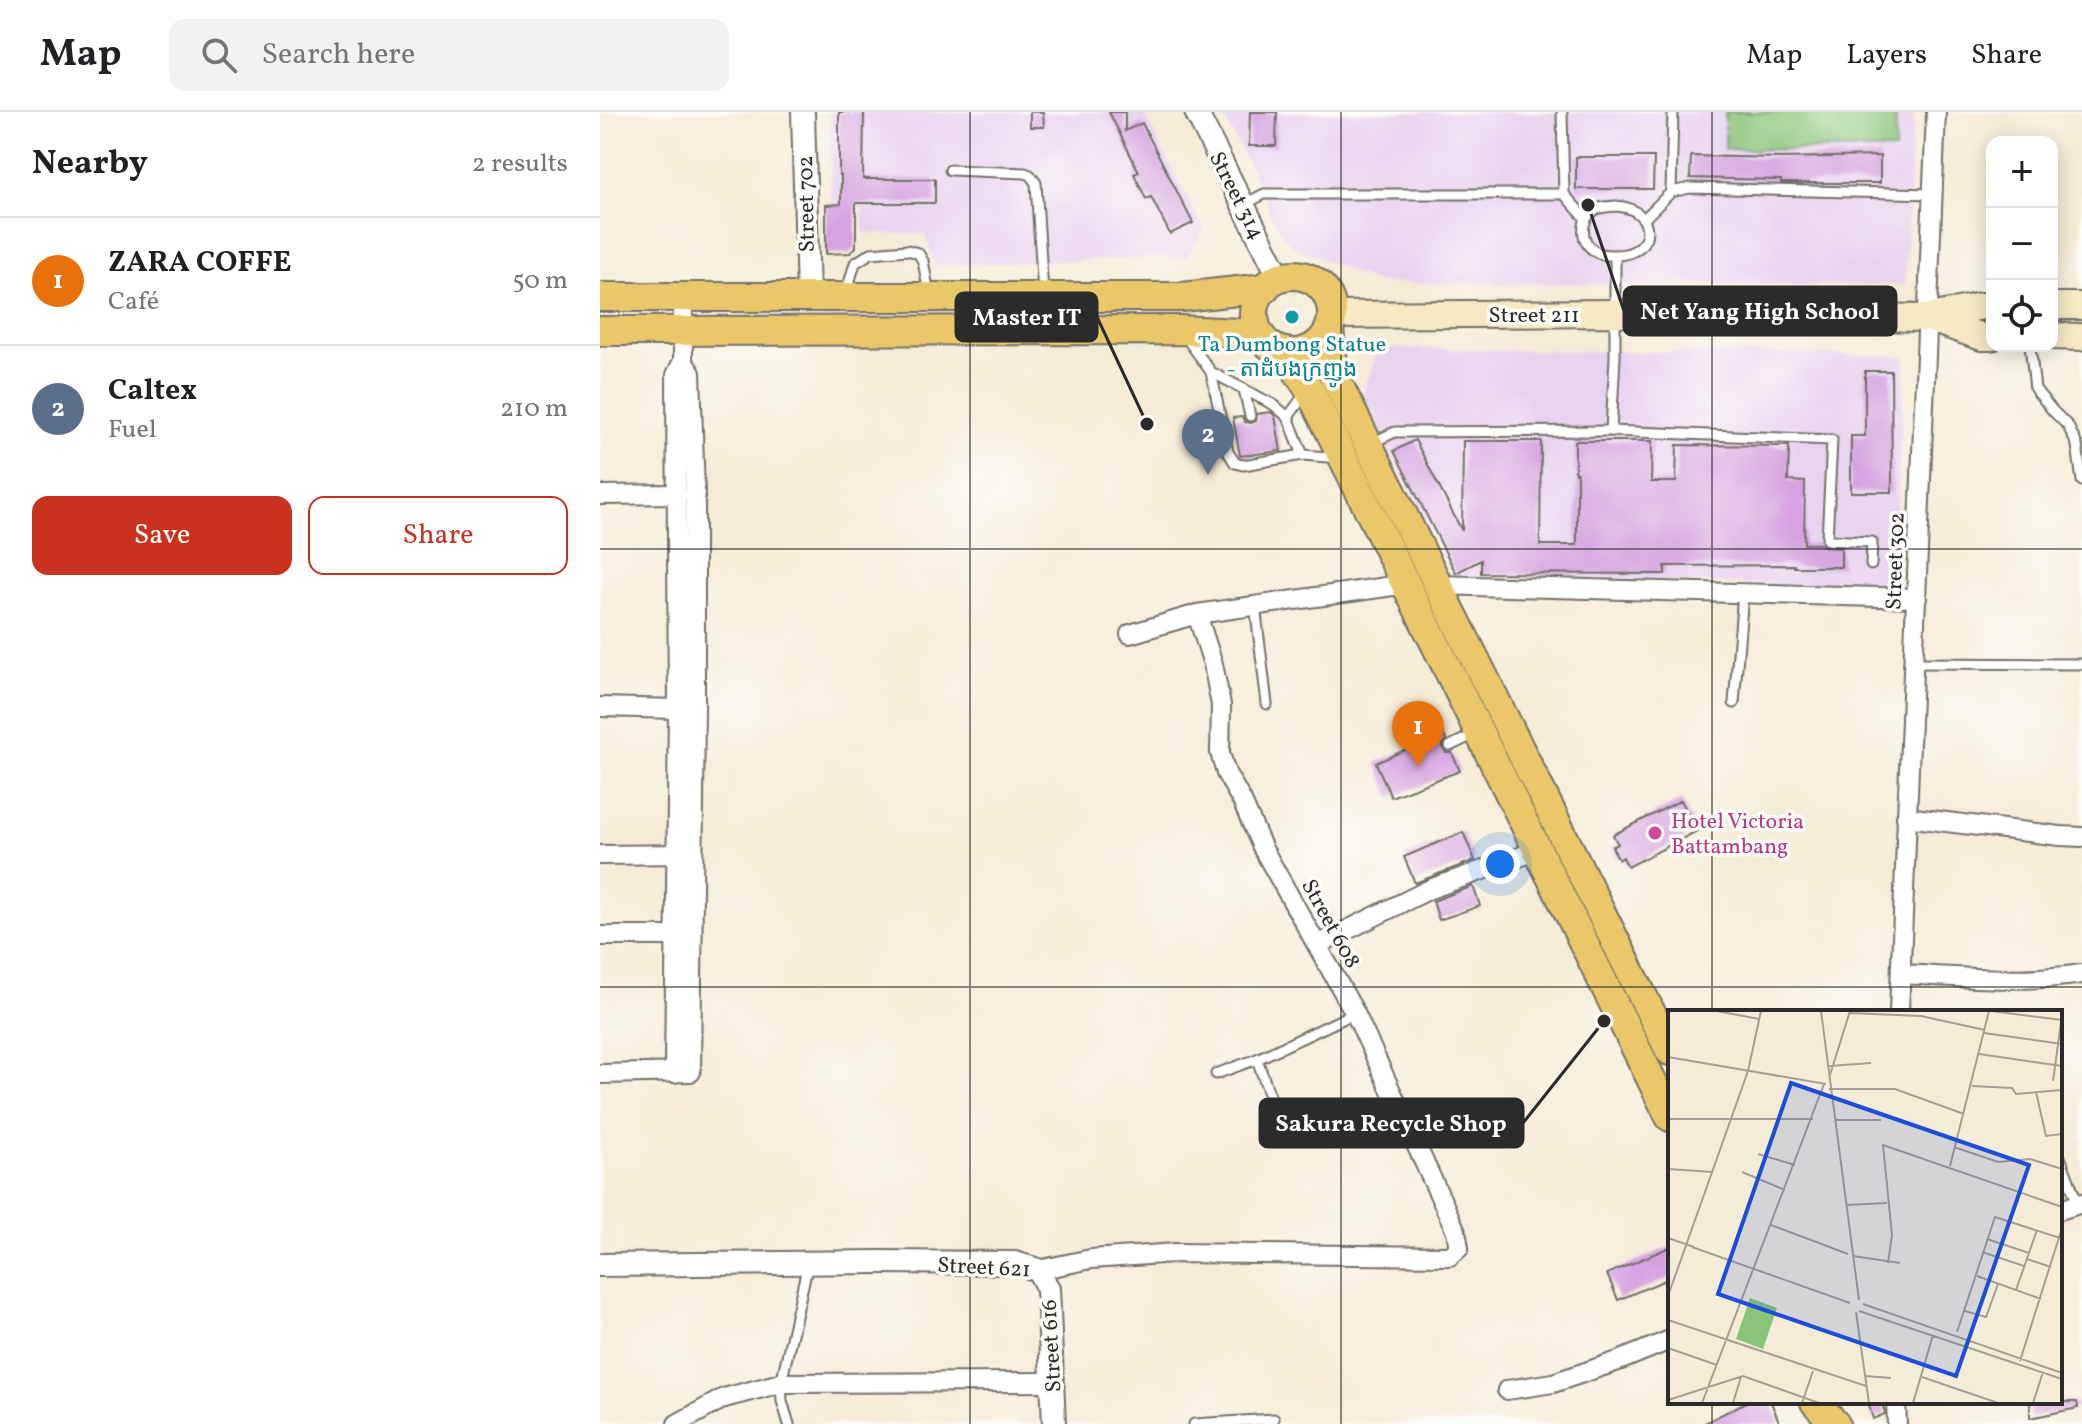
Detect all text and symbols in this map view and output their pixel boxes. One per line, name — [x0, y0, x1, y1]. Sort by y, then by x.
search box — [169, 19, 729, 91]
text: Map — [40, 29, 121, 82]
icon: search — [197, 33, 241, 77]
text: Search here — [261, 34, 415, 76]
text: Map — [1746, 36, 1802, 75]
text: Layers — [1846, 36, 1927, 75]
text: Share — [1971, 36, 2042, 75]
map controls — [1986, 136, 2058, 352]
button: + — [1986, 136, 2058, 208]
text: Nearby — [32, 141, 148, 188]
text: 2 results — [472, 146, 568, 182]
street label: Street 314 — [1200, 147, 1271, 246]
street label: Street 702 — [791, 155, 824, 253]
button: − — [1986, 208, 2058, 280]
text: ZARA COFFE — [108, 242, 292, 284]
text: 1 — [53, 263, 63, 299]
text: 50 m — [512, 263, 568, 299]
button: locate — [1986, 280, 2058, 352]
text: Café — [108, 284, 159, 320]
callout: Net Yang High School — [1624, 287, 1896, 335]
callout: Master IT — [956, 293, 1097, 341]
text: Net Yang High School — [1640, 296, 1880, 330]
street label: Street 211 — [1489, 301, 1579, 332]
text: Master IT — [973, 302, 1082, 336]
marker: Ta Dumbong Statue - តាដំបងក្រញូង — [1283, 308, 1301, 326]
place label: Ta Dumbong Statue - តាដំបងក្រញូង — [1198, 330, 1386, 388]
text: Caltex — [108, 370, 197, 412]
text: 2 — [51, 391, 65, 427]
text: 210 m — [500, 391, 568, 427]
pin: 2 — [1182, 409, 1234, 475]
text: Fuel — [108, 412, 157, 448]
button: Save — [32, 496, 292, 575]
button: Share — [308, 496, 568, 575]
street label: Street 302 — [1879, 512, 1914, 611]
pin: 1 — [1392, 701, 1444, 767]
place label: Hotel Victoria Battambang — [1671, 807, 1804, 863]
marker: Hotel Victoria Battambang — [1646, 824, 1664, 842]
your location — [1480, 844, 1520, 884]
street label: Street 608 — [1293, 874, 1367, 974]
inset map — [1668, 1010, 2062, 1404]
callout: Sakura Recycle Shop — [1260, 1099, 1523, 1147]
text: Sakura Recycle Shop — [1275, 1108, 1507, 1142]
street label: Street 621 — [936, 1251, 1031, 1286]
street label: Street 616 — [1035, 1299, 1070, 1393]

